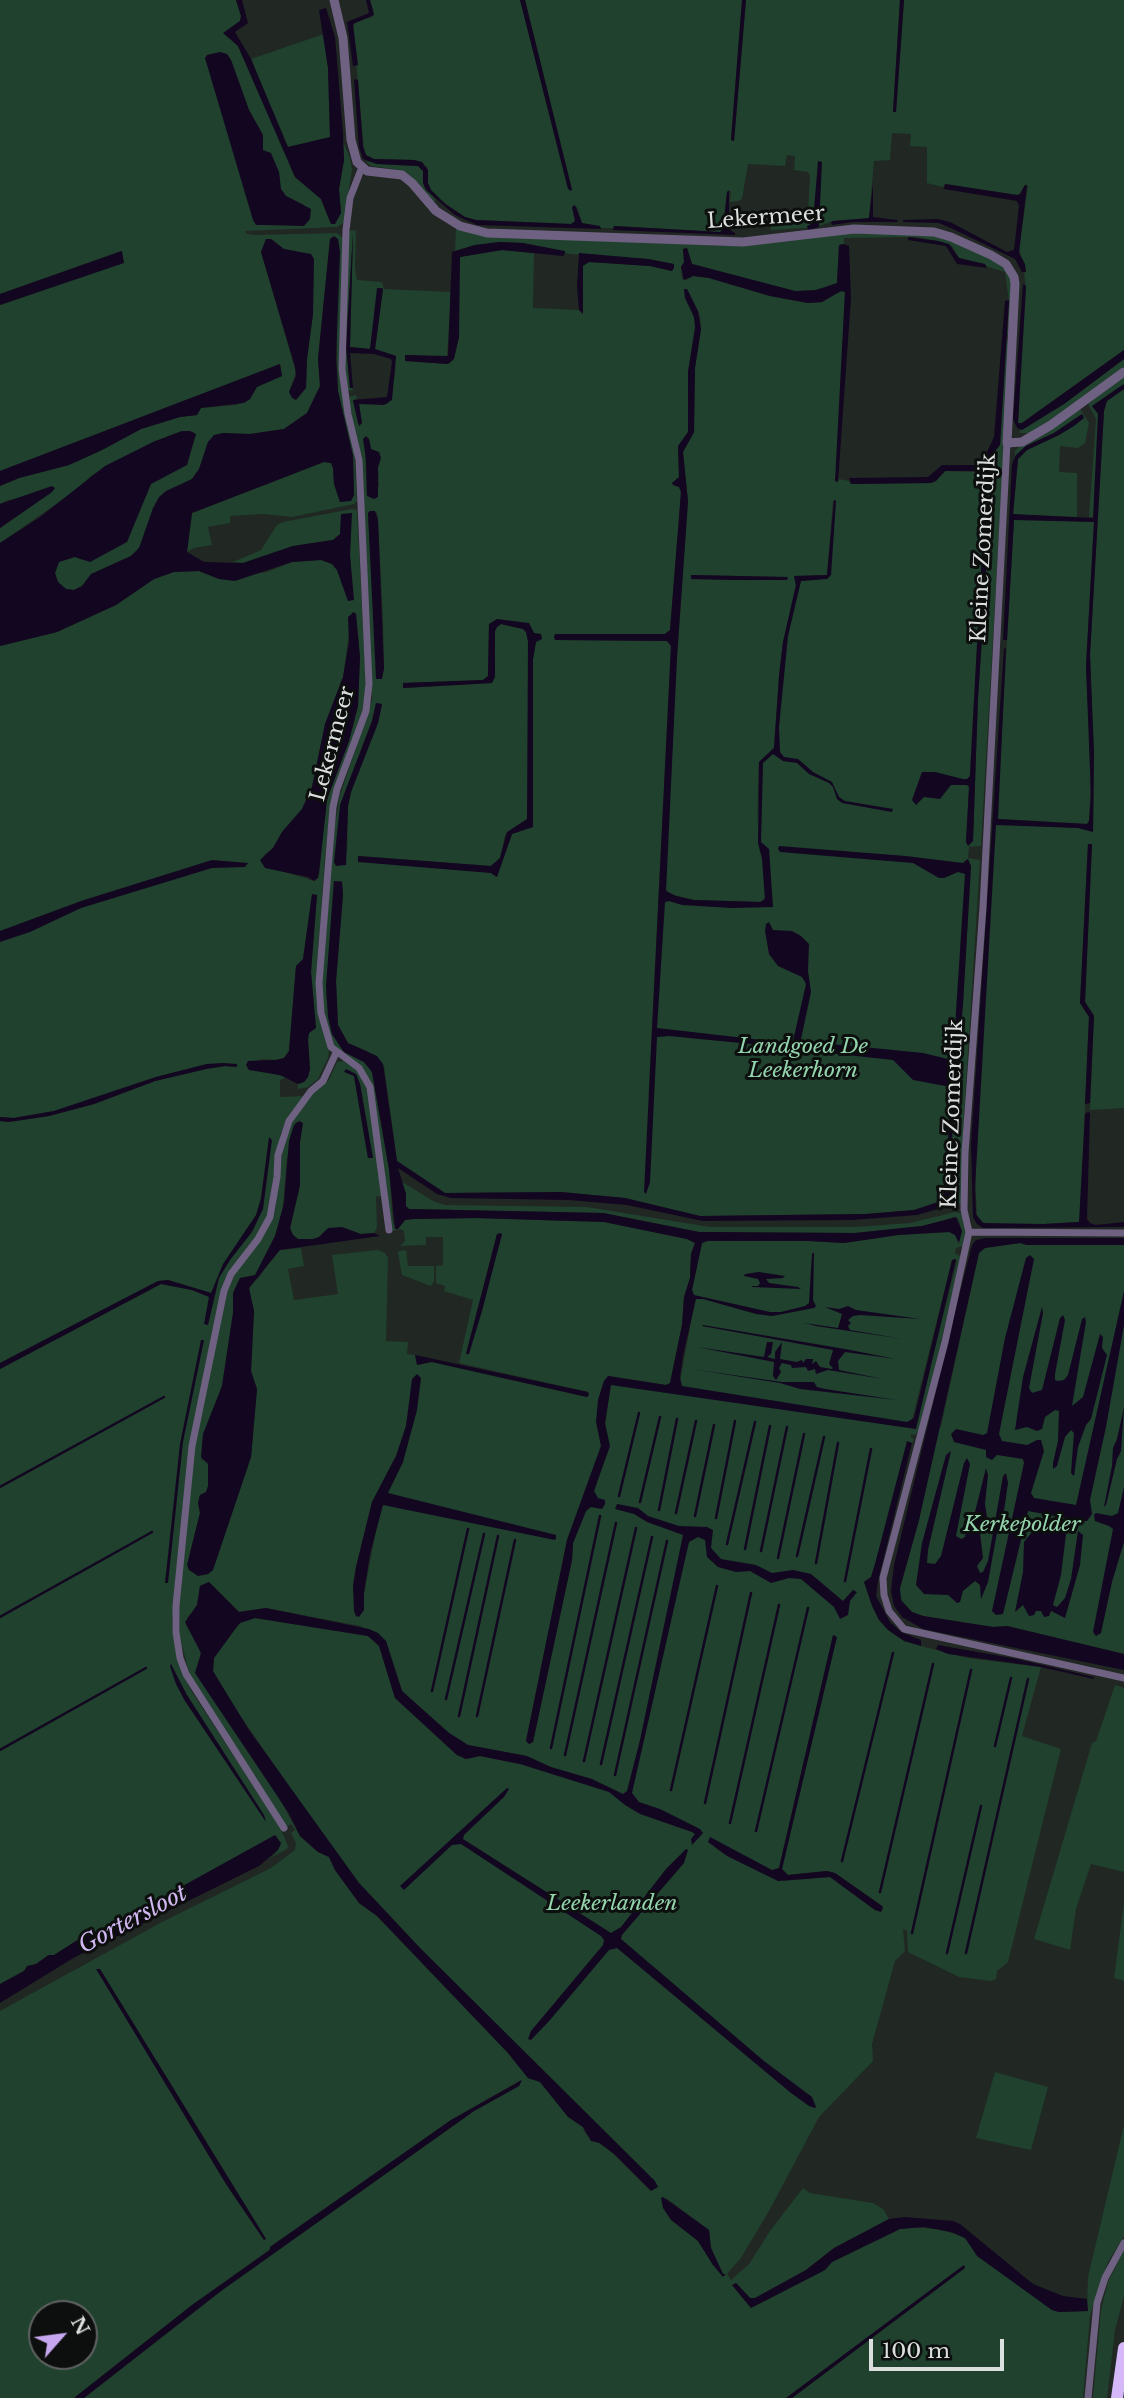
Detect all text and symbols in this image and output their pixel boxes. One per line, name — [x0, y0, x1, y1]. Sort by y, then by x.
street label: Lekermeer — [706, 201, 826, 235]
street label: Kleine Zomerdijk — [966, 453, 1002, 643]
street label: Lekermeer — [306, 684, 360, 804]
street label: Kleine Zomerdijk — [937, 1019, 969, 1209]
park label: Landgoed De Leekerhorn — [738, 1034, 868, 1084]
park label: Kerkepolder — [963, 1512, 1081, 1538]
water label: Gortersloot — [74, 1880, 192, 1960]
park label: Leekerlanden — [547, 1891, 677, 1917]
north arrow — [28, 2300, 98, 2370]
text: N — [66, 2313, 95, 2339]
scale bar — [872, 2324, 1007, 2368]
text: 100 m — [882, 2338, 950, 2364]

